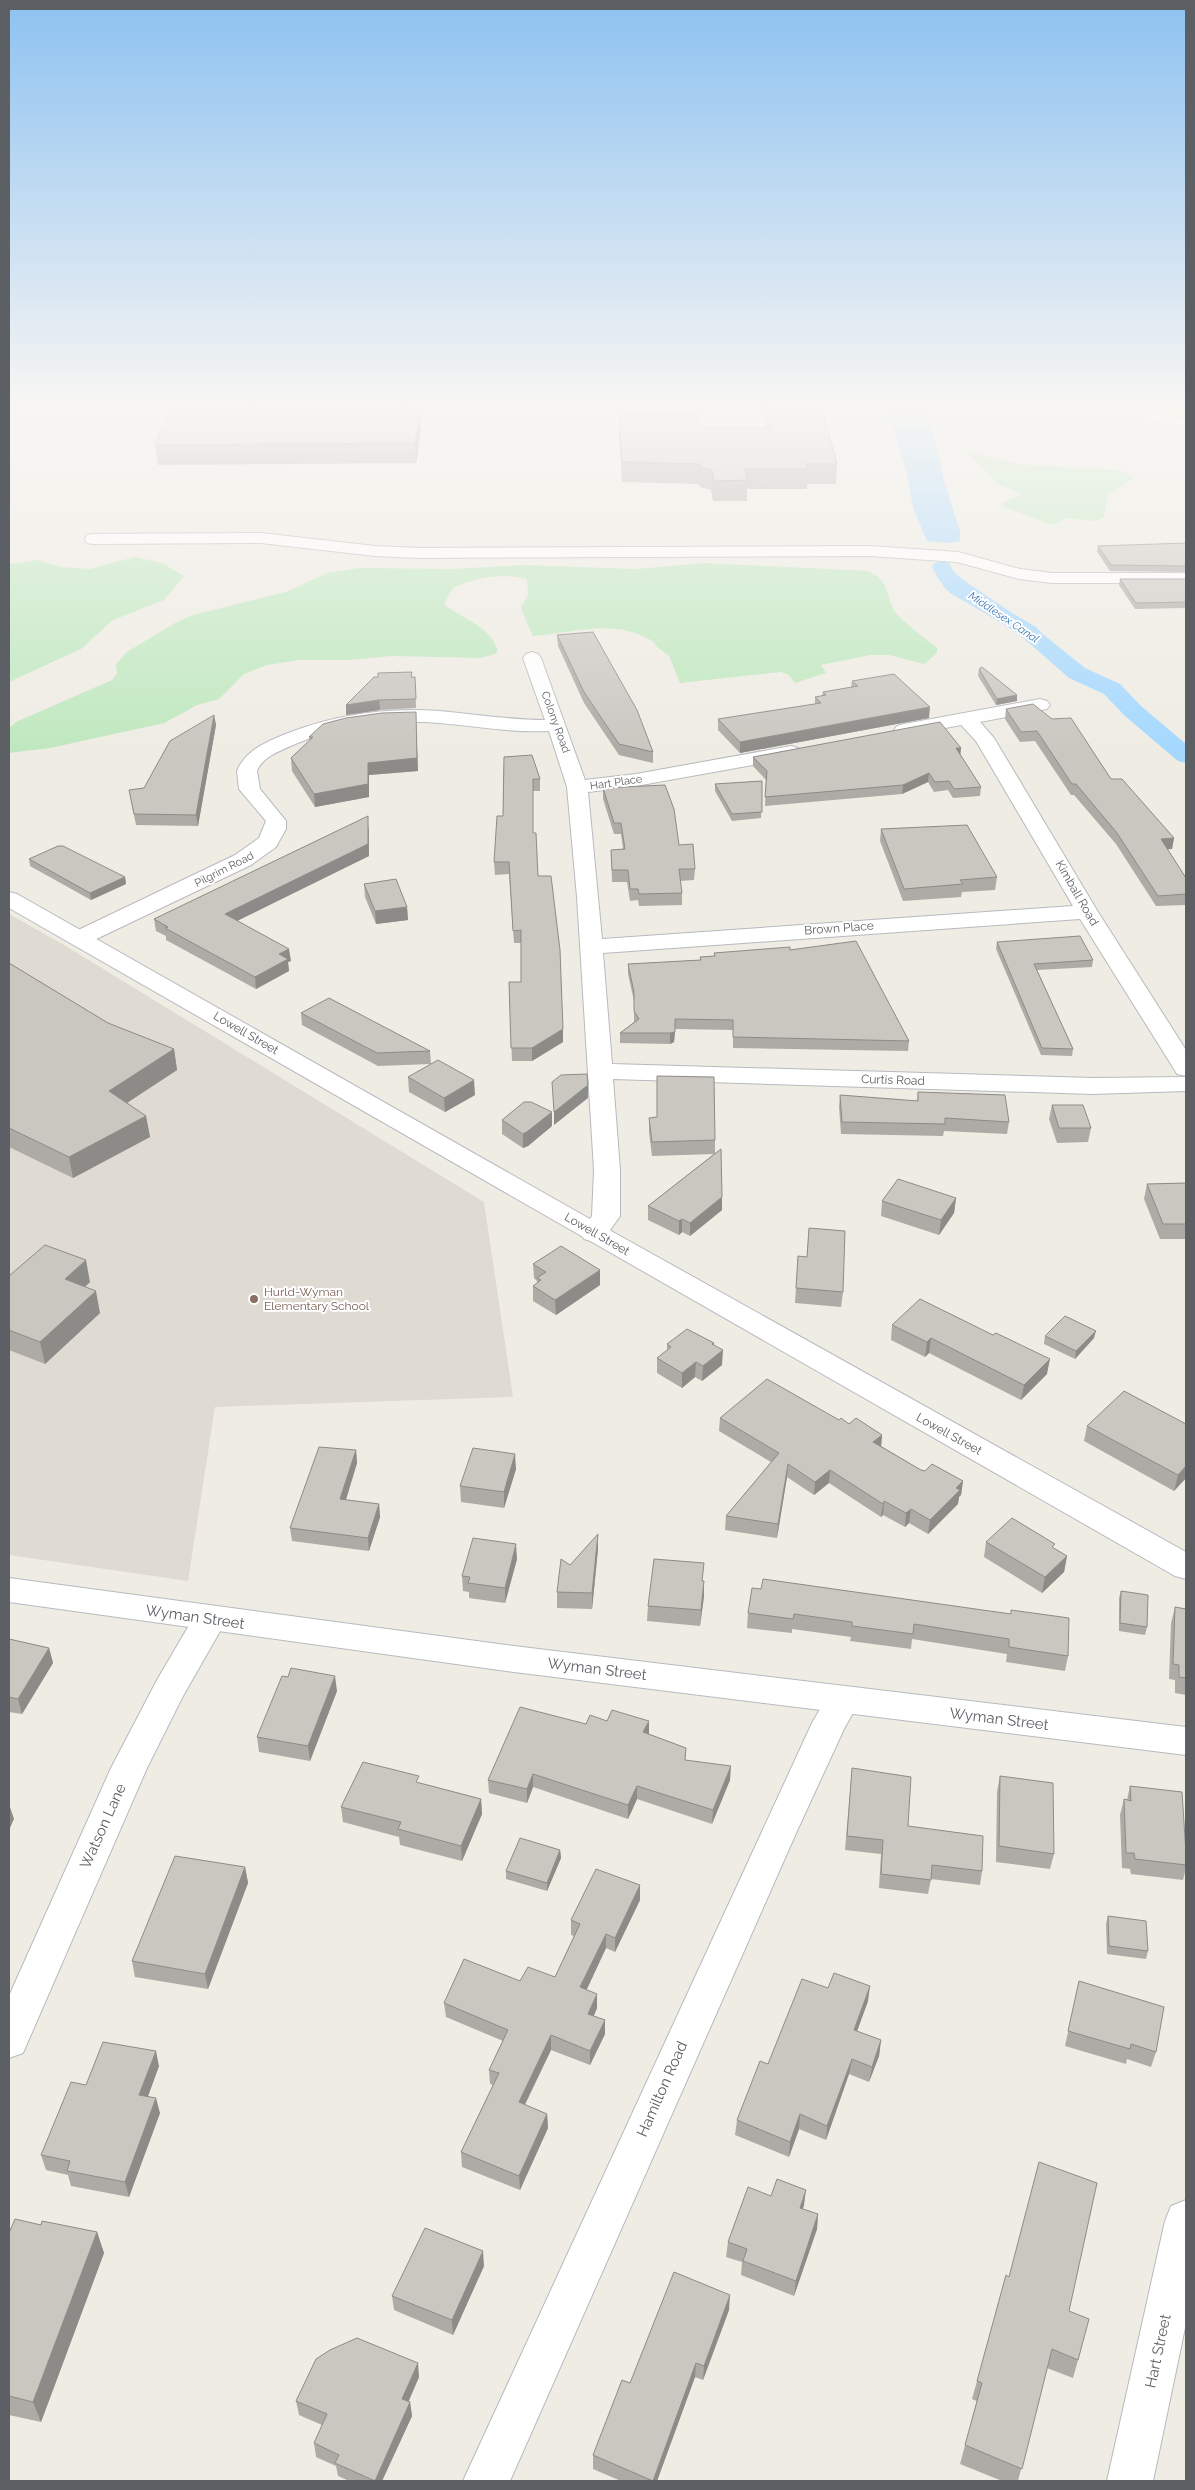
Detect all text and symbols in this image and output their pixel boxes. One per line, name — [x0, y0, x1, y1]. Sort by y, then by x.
water label: Middlesex Canal — [966, 589, 1041, 646]
street label: Colony Road — [538, 690, 573, 755]
street label: Hart Place — [589, 772, 644, 793]
street label: Pilgrim Road — [192, 849, 256, 890]
street label: Kimball Road — [1053, 858, 1101, 928]
street label: Brown Place — [804, 919, 874, 937]
street label: Lowell Street — [211, 1009, 281, 1057]
street label: Curtis Road — [861, 1072, 925, 1088]
street label: Lowell Street — [562, 1210, 632, 1258]
place label: Hurld-Wyman Elementary School — [264, 1285, 370, 1313]
marker: Hurld-Wyman Elementary School — [248, 1293, 260, 1305]
street label: Lowell Street — [914, 1410, 984, 1458]
street label: Wyman Street — [144, 1601, 246, 1633]
street label: Wyman Street — [546, 1654, 648, 1684]
street label: Wyman Street — [948, 1704, 1050, 1734]
street label: Watson Lane — [76, 1780, 130, 1871]
street label: Hamilton Road — [633, 2038, 691, 2140]
street label: Hart Street — [1141, 2313, 1175, 2389]

